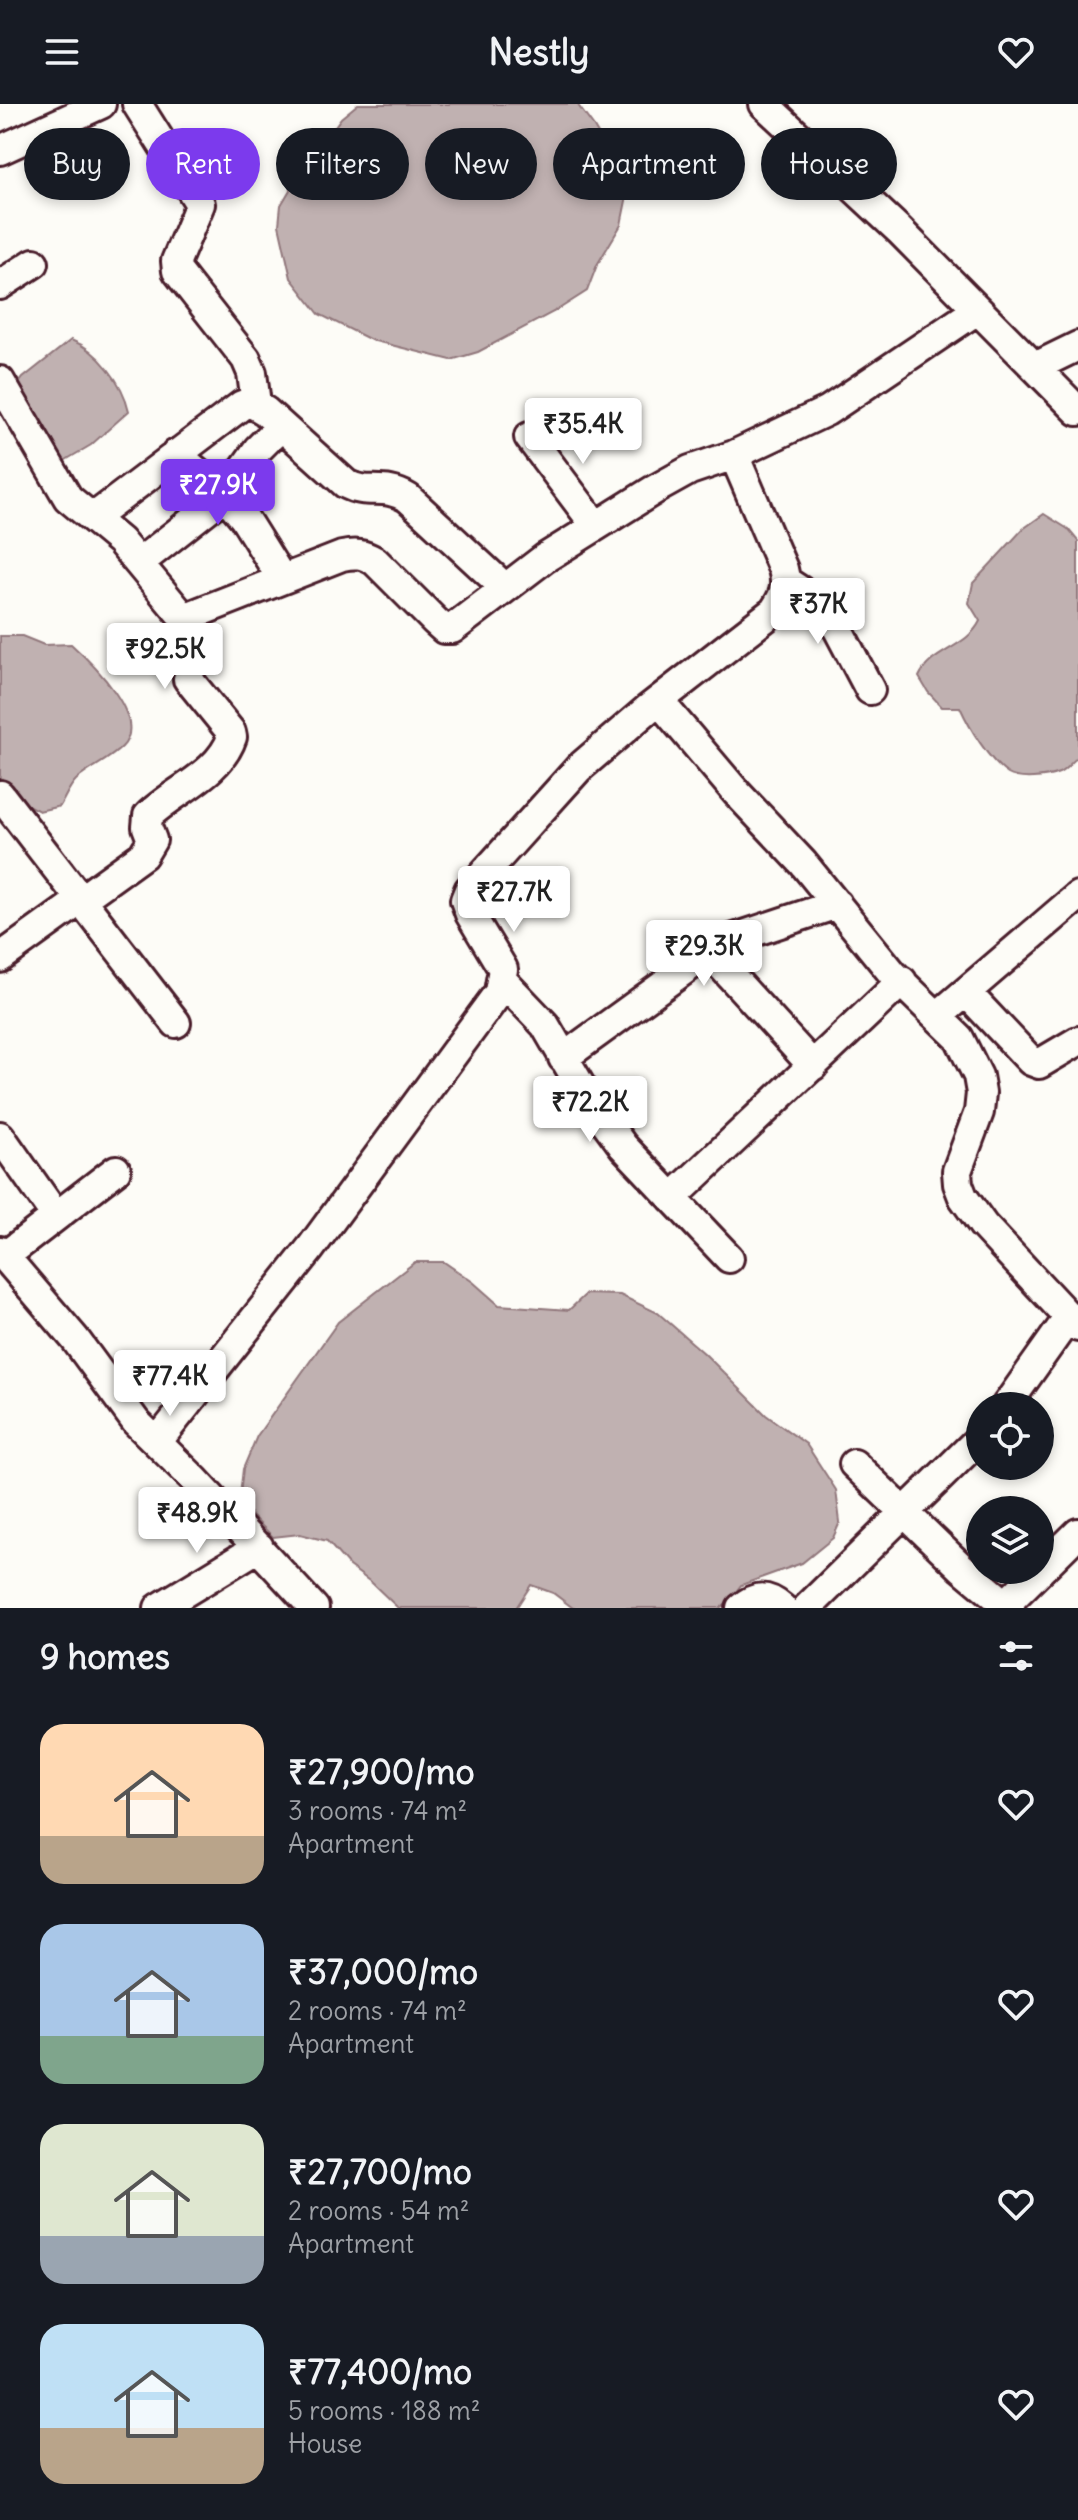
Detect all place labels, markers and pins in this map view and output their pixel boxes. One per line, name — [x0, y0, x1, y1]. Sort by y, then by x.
pin: ₹35.4K — [518, 398, 648, 466]
pin: ₹27.9K — [153, 459, 283, 527]
pin: ₹37K — [771, 578, 865, 646]
pin: ₹92.5K — [100, 623, 230, 691]
pin: ₹27.7K — [449, 866, 579, 934]
pin: ₹29.3K — [639, 920, 769, 988]
pin: ₹72.2K — [525, 1076, 655, 1144]
pin: ₹77.4K — [105, 1350, 235, 1418]
pin: ₹48.9K — [132, 1487, 262, 1555]

